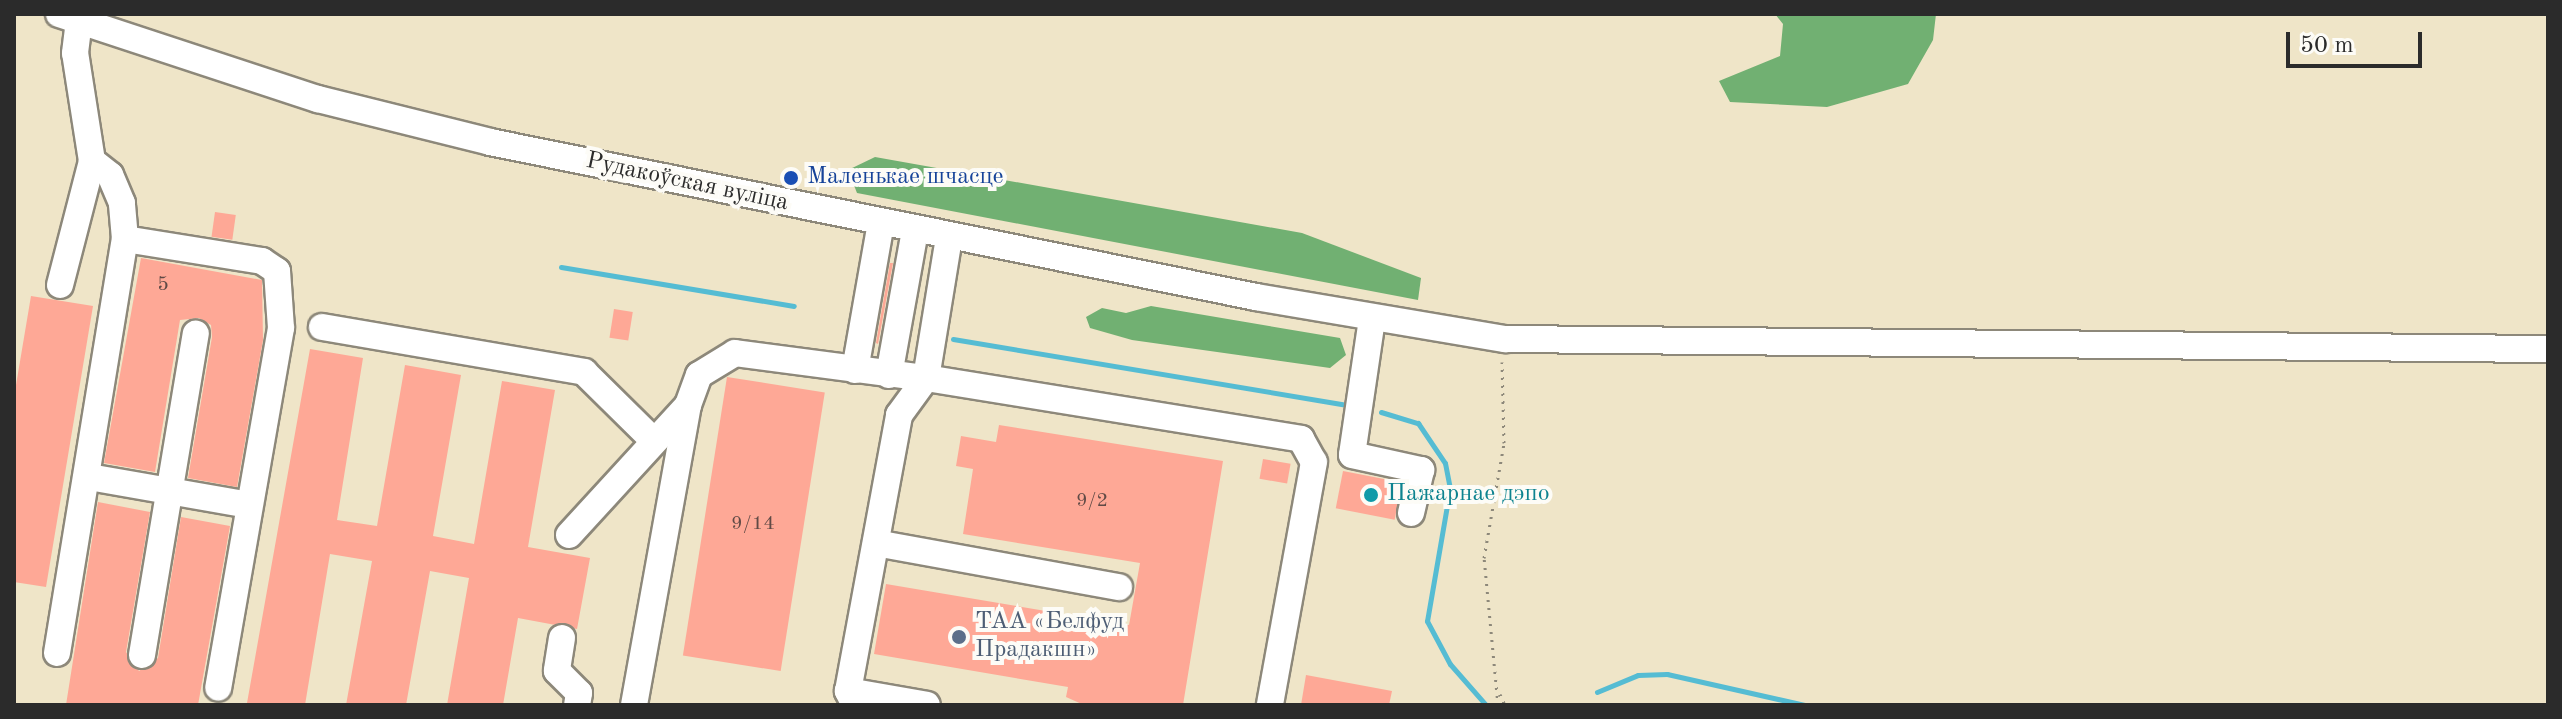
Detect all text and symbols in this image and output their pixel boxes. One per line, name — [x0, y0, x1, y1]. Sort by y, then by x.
scale bar — [2290, 16, 2426, 66]
text: 50 m — [2300, 34, 2354, 58]
street label: Рудакоўская вуліца — [583, 147, 791, 219]
place label: Маленькае шчасце — [807, 164, 1004, 192]
marker: Маленькае шчасце — [782, 169, 800, 187]
house number: 5 — [157, 273, 169, 297]
place label: Пажарнае дэпо — [1387, 481, 1550, 509]
marker: Пажарнае дэпо — [1362, 486, 1380, 504]
house number: 9/2 — [1076, 489, 1108, 513]
house number: 9/14 — [731, 512, 775, 536]
place label: ТАА «Белфуд Прадакшн» — [975, 609, 1124, 665]
marker: ТАА «Белфуд Прадакшн» — [950, 628, 968, 646]

